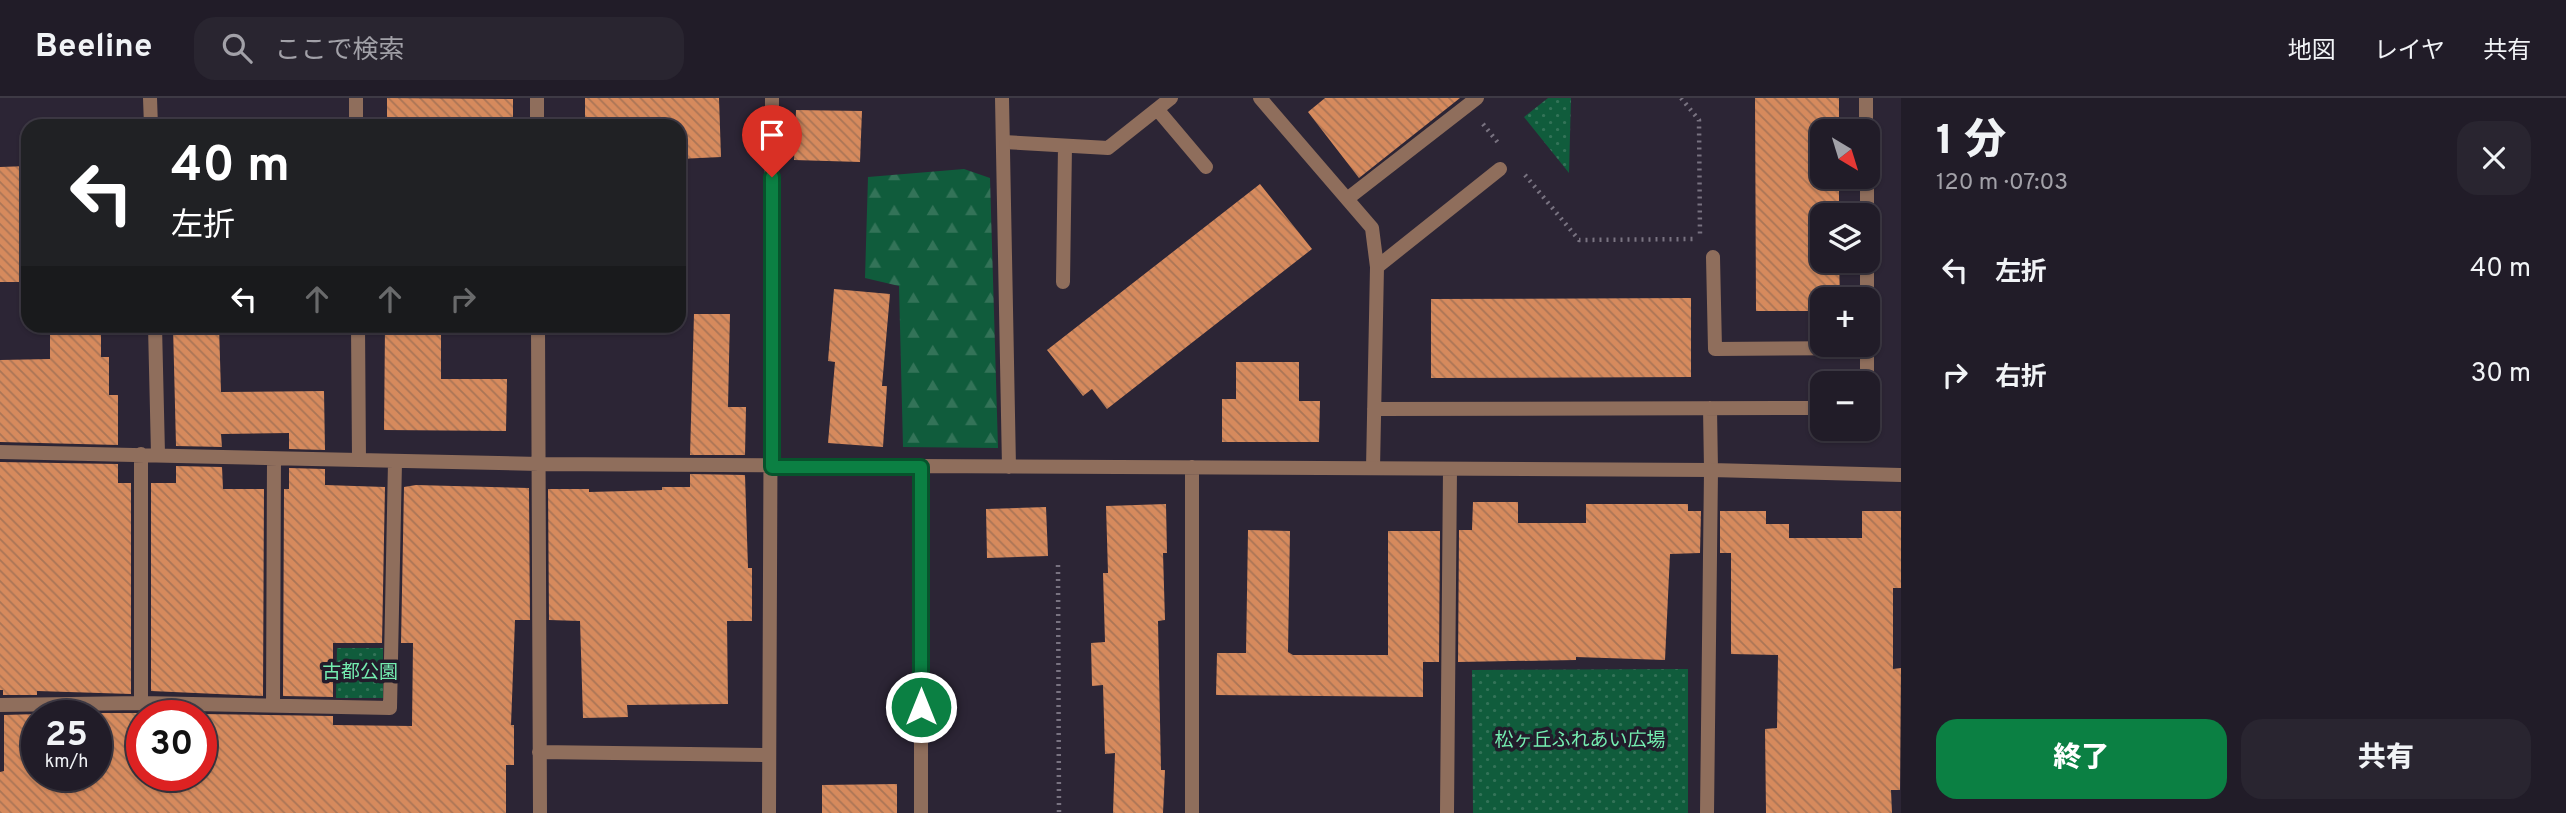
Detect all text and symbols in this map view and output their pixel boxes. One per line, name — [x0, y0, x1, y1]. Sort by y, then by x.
search box — [194, 17, 684, 80]
text: Beeline — [35, 27, 152, 69]
icon: search — [218, 29, 256, 67]
text: ここで検索 — [274, 35, 404, 68]
text: 地図 — [2288, 37, 2336, 67]
text: レイヤ — [2374, 37, 2445, 67]
text: 共有 — [2483, 37, 2531, 67]
pin — [742, 105, 802, 177]
icon: arrive — [753, 116, 791, 154]
text: 1 分 — [1936, 116, 2006, 169]
north arrow — [1810, 119, 1880, 189]
map controls — [1810, 119, 1880, 441]
button: close — [2457, 121, 2531, 195]
text: 40 m — [171, 137, 290, 199]
icon: left — [56, 147, 147, 238]
text: 120 m · 07:03 — [1936, 169, 2068, 198]
button: layers — [1810, 203, 1880, 273]
text: 左折 — [171, 207, 235, 247]
icon: left — [1936, 251, 1974, 289]
text: 40 m — [2470, 253, 2531, 286]
text: 左折 — [1995, 257, 2047, 290]
icon: left — [225, 280, 263, 318]
icon: ahead — [298, 280, 336, 318]
icon: ahead — [371, 280, 409, 318]
icon: right — [444, 280, 482, 318]
button: + — [1810, 287, 1880, 357]
icon: right — [1936, 356, 1974, 394]
text: 30 m — [2471, 358, 2531, 391]
text: 右折 — [1995, 362, 2047, 395]
button: − — [1810, 371, 1880, 441]
park label: 古都公園 — [322, 661, 398, 685]
position arrow — [884, 670, 958, 744]
speed limit sign: 30 — [126, 700, 217, 791]
text: 25 — [45, 714, 88, 758]
button: 終了 — [1936, 719, 2227, 799]
button: 共有 — [2241, 719, 2531, 799]
park label: 松ヶ丘ふれあい広場 — [1494, 729, 1666, 753]
text: km/h — [45, 751, 88, 774]

